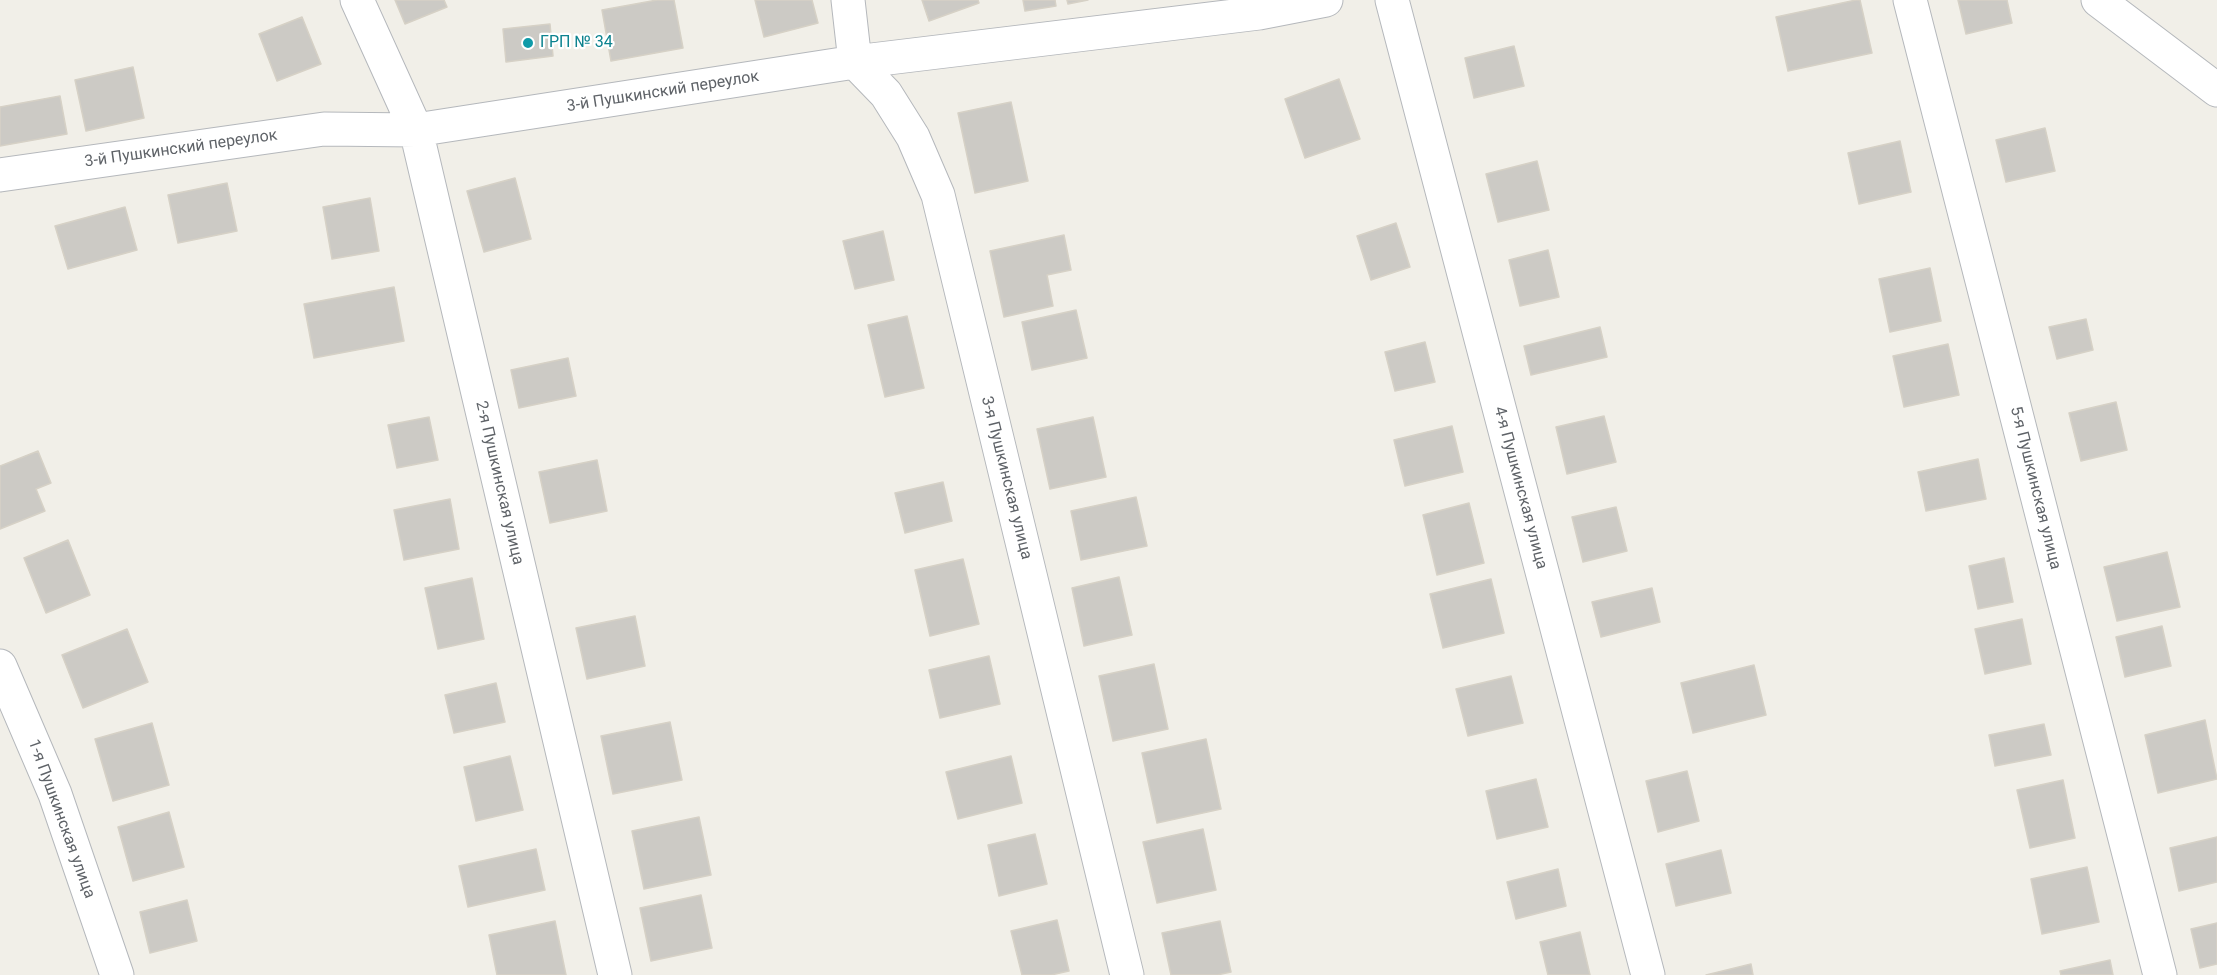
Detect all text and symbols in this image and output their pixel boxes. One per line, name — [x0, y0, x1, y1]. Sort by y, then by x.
place label: ГРП № 34 — [540, 33, 613, 53]
marker: ГРП № 34 — [521, 36, 535, 50]
street label: 3-й Пушкинский переулок — [565, 67, 761, 117]
street label: 3-й Пушкинский переулок — [83, 126, 279, 172]
street label: 3-я Пушкинская улица — [976, 394, 1036, 562]
street label: 2-я Пушкинская улица — [471, 399, 527, 567]
street label: 5-я Пушкинская улица — [2005, 404, 2065, 572]
street label: 4-я Пушкинская улица — [1489, 405, 1551, 571]
street label: 1-я Пушкинская улица — [23, 737, 99, 901]

